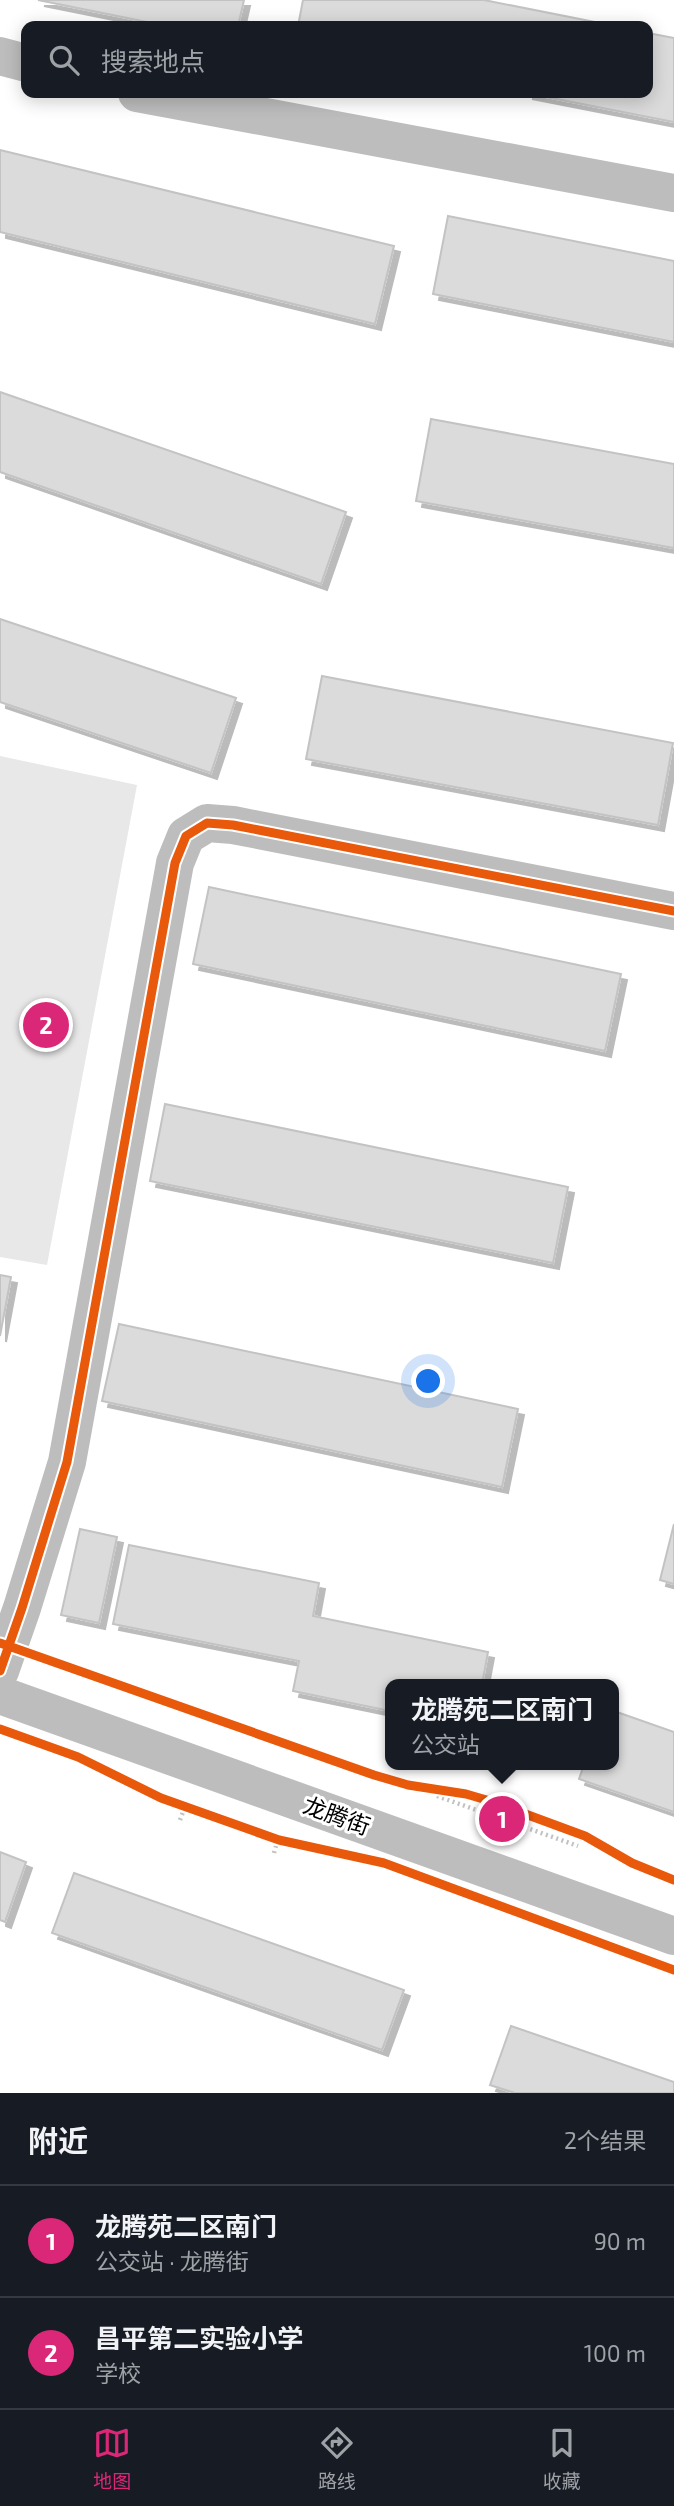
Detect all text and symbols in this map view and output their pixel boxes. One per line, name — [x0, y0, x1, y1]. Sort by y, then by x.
search box — [21, 21, 653, 98]
icon: search — [45, 41, 83, 79]
text: 搜索地点 — [101, 45, 205, 76]
pin: 2 — [23, 999, 69, 1051]
your location — [411, 1364, 445, 1398]
popup — [385, 1679, 619, 1770]
text: 龙腾苑二区南门 — [411, 1693, 593, 1724]
text: 公交站 — [411, 1730, 480, 1758]
street label: 龙腾街 — [300, 1790, 374, 1840]
pin: 1 — [479, 1793, 525, 1845]
text: 附近 — [28, 2122, 88, 2158]
text: 2个结果 — [564, 2126, 646, 2154]
text: 龙腾苑二区南门 — [95, 2210, 277, 2241]
text: 1 — [46, 2227, 56, 2255]
text: 90 m — [594, 2227, 646, 2255]
text: 公交站 · 龙腾街 — [95, 2247, 249, 2275]
text: 昌平第二实验小学 — [95, 2322, 303, 2353]
text: 2 — [44, 2339, 58, 2367]
text: 100 m — [584, 2339, 646, 2367]
text: 学校 — [95, 2359, 141, 2387]
tab: 地图 — [93, 2424, 131, 2493]
tab: 路线 — [318, 2424, 356, 2493]
tab: 收藏 — [543, 2424, 581, 2493]

